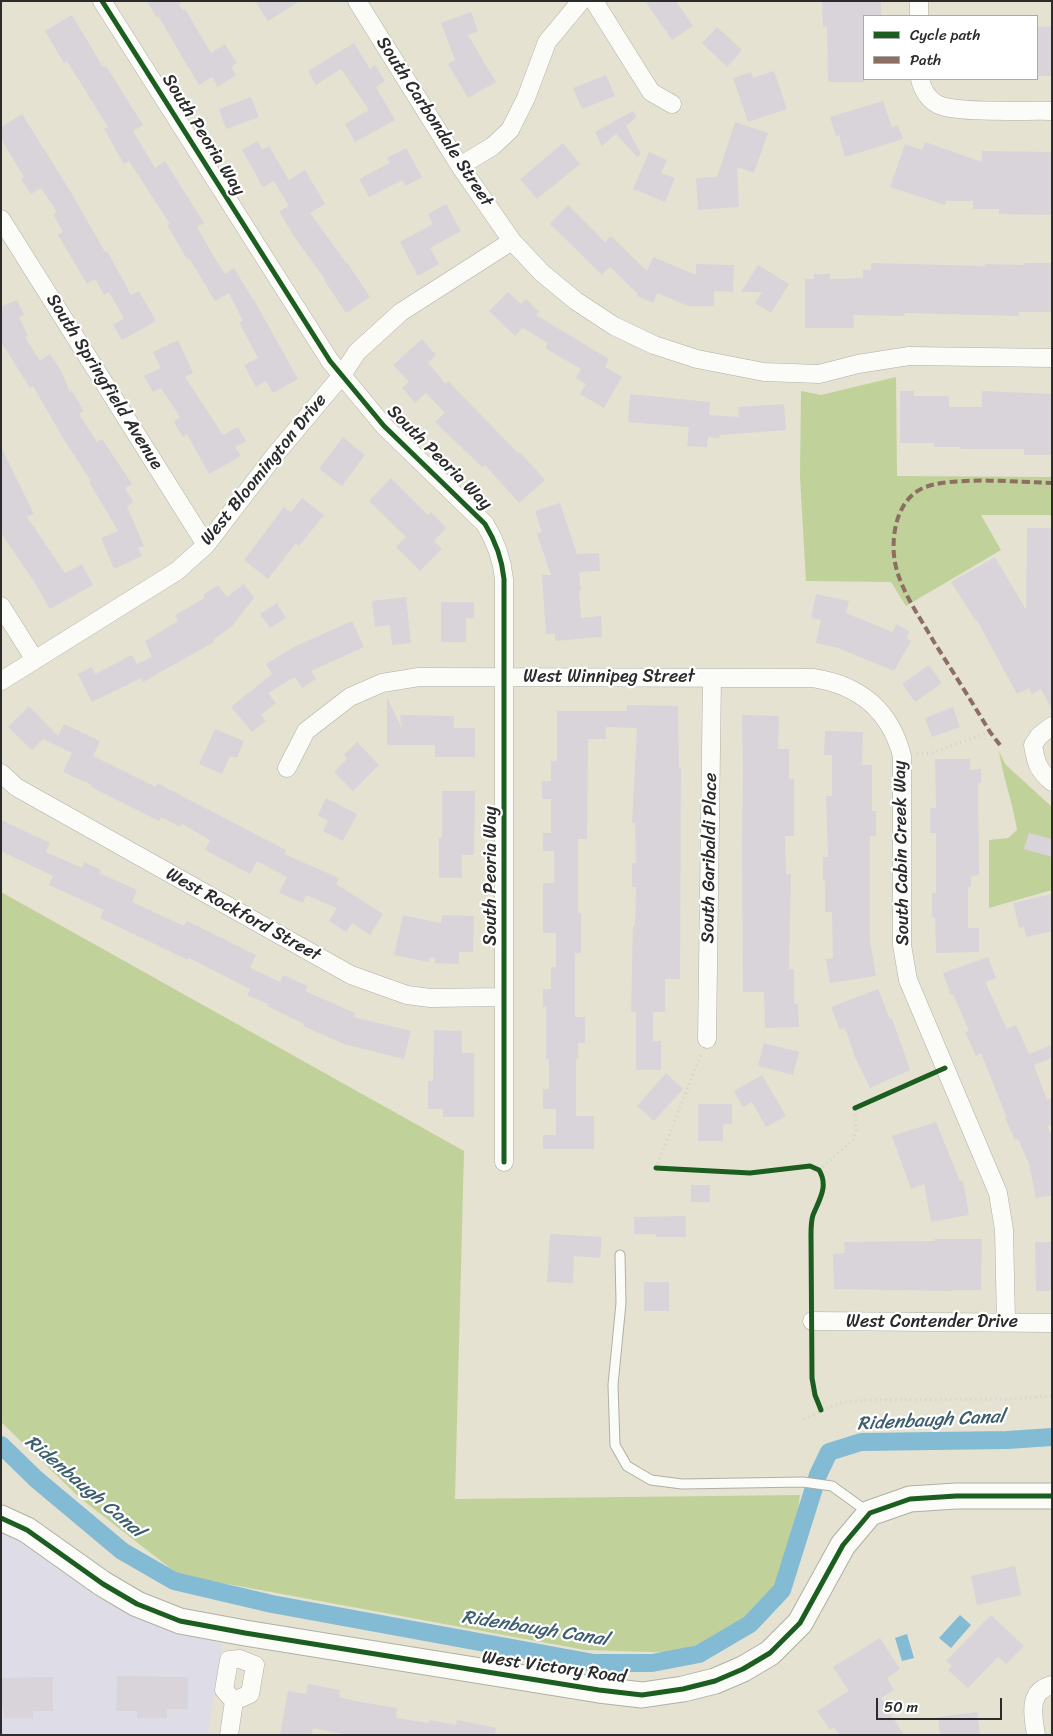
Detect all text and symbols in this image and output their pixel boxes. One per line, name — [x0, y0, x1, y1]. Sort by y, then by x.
legend — [863, 15, 1038, 80]
text: Cycle path — [910, 22, 980, 48]
street label: South Carbondale Street — [371, 33, 497, 211]
text: Path — [910, 47, 941, 73]
street label: South Peoria Way — [157, 70, 249, 200]
street label: South Springfield Avenue — [41, 290, 167, 474]
street label: West Bloomington Drive — [196, 390, 332, 550]
street label: South Peoria Way — [382, 401, 496, 515]
street label: West Winnipeg Street — [523, 666, 695, 688]
street label: South Cabin Creek Way — [890, 760, 914, 946]
street label: South Garibaldi Place — [698, 772, 722, 944]
street label: South Peoria Way — [480, 806, 502, 946]
street label: West Rockford Street — [162, 864, 324, 966]
street label: West Contender Drive — [846, 1311, 1018, 1333]
water label: Ridenbaugh Canal — [857, 1406, 1005, 1436]
water label: Ridenbaugh Canal — [20, 1431, 148, 1543]
water label: Ridenbaugh Canal — [460, 1606, 610, 1652]
street label: West Victory Road — [480, 1647, 628, 1689]
scale bar — [878, 1688, 1004, 1720]
text: 50 m — [884, 1694, 918, 1720]

